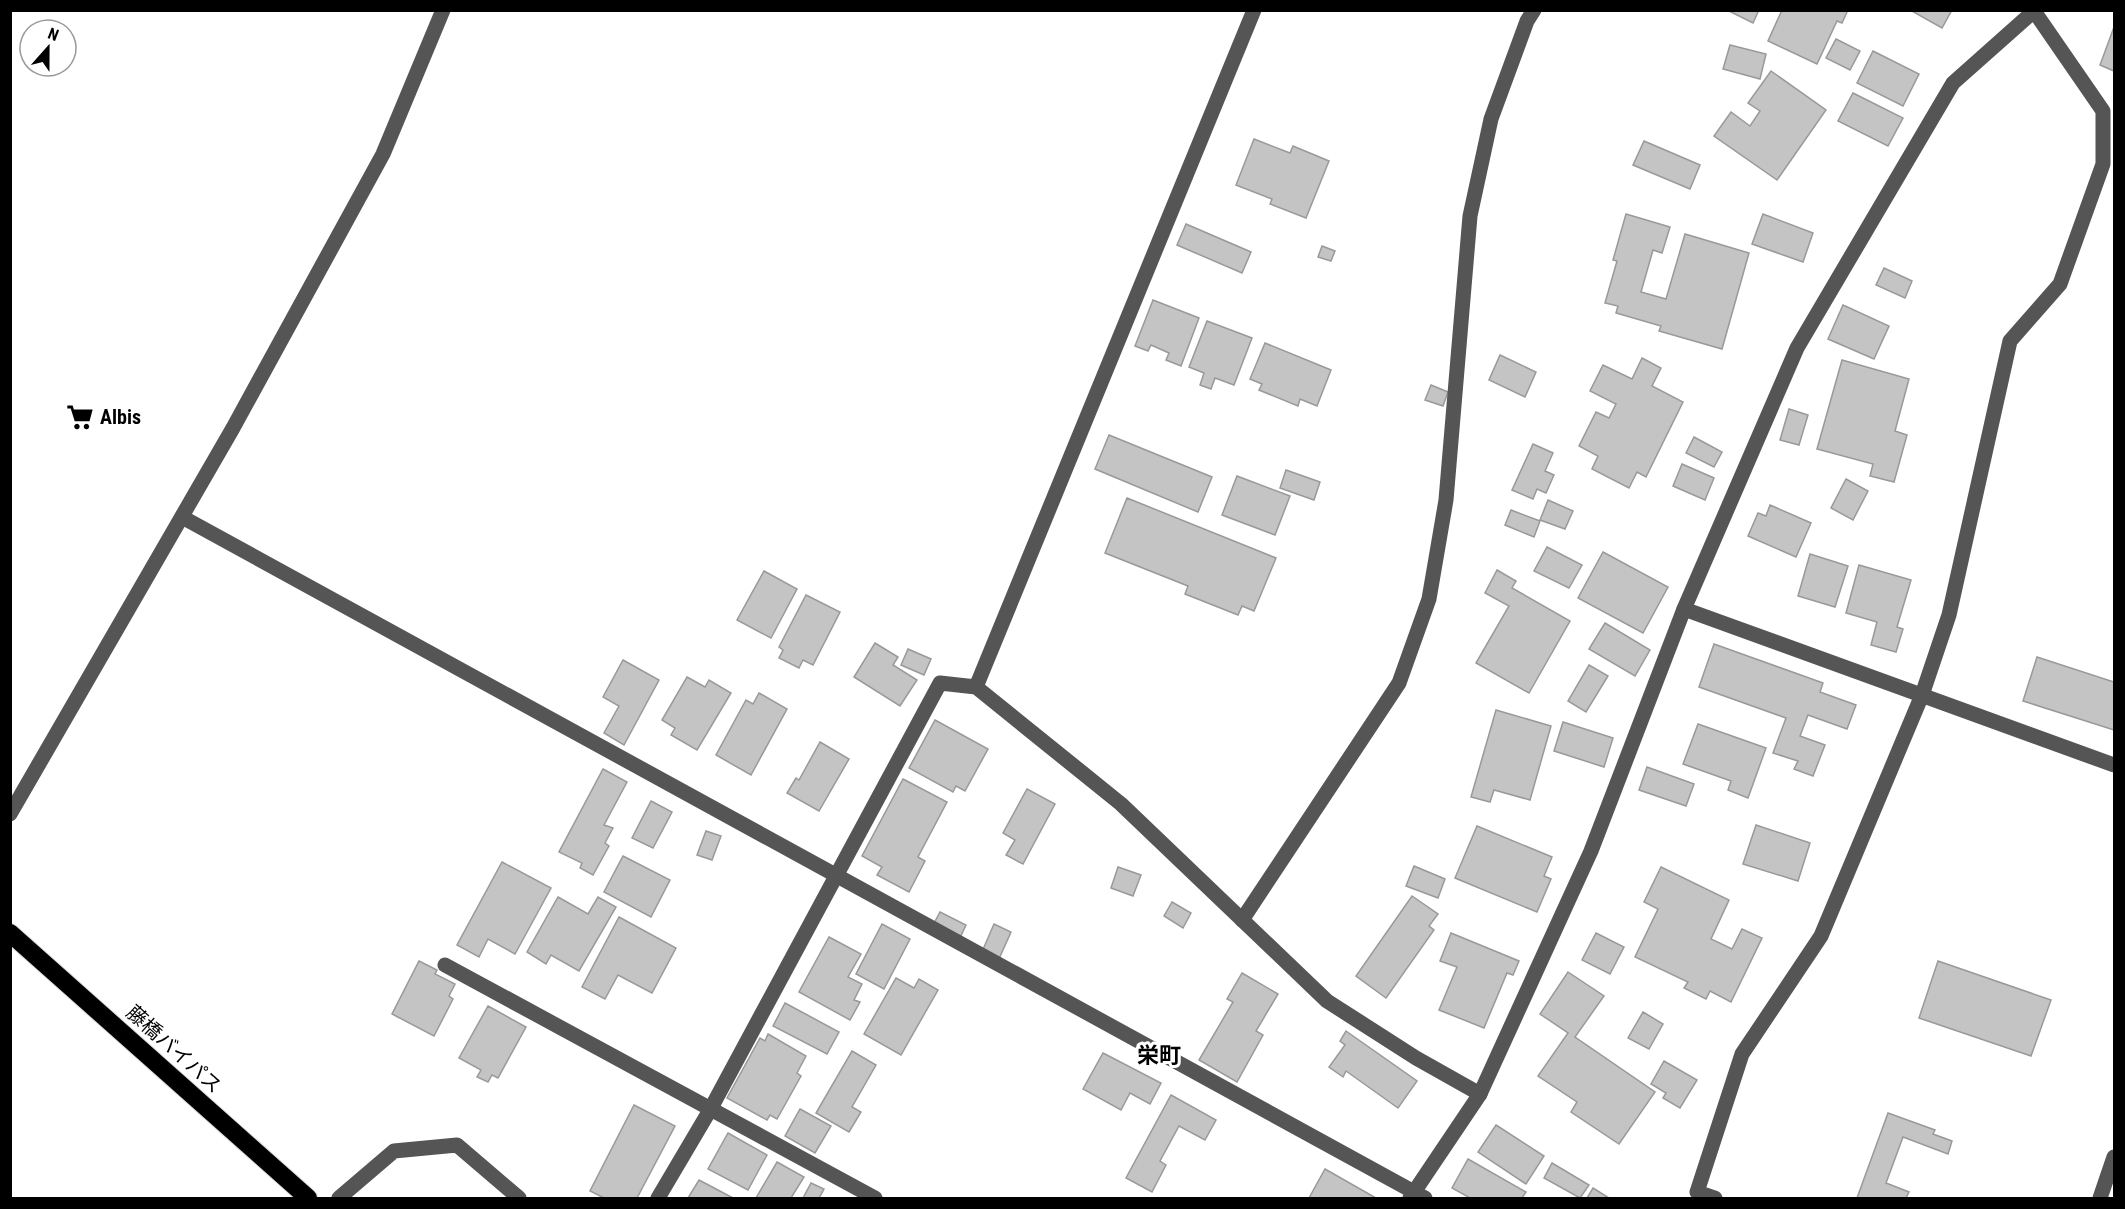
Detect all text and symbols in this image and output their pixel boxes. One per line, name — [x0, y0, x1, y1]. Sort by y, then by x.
north arrow — [18, 18, 78, 78]
text: N — [45, 24, 61, 45]
supermarket icon: Albis — [65, 402, 95, 432]
place label: Albis — [100, 405, 141, 429]
street label: 藤橋バイパス — [122, 1000, 226, 1098]
district label: 栄町 — [1137, 1043, 1181, 1068]

